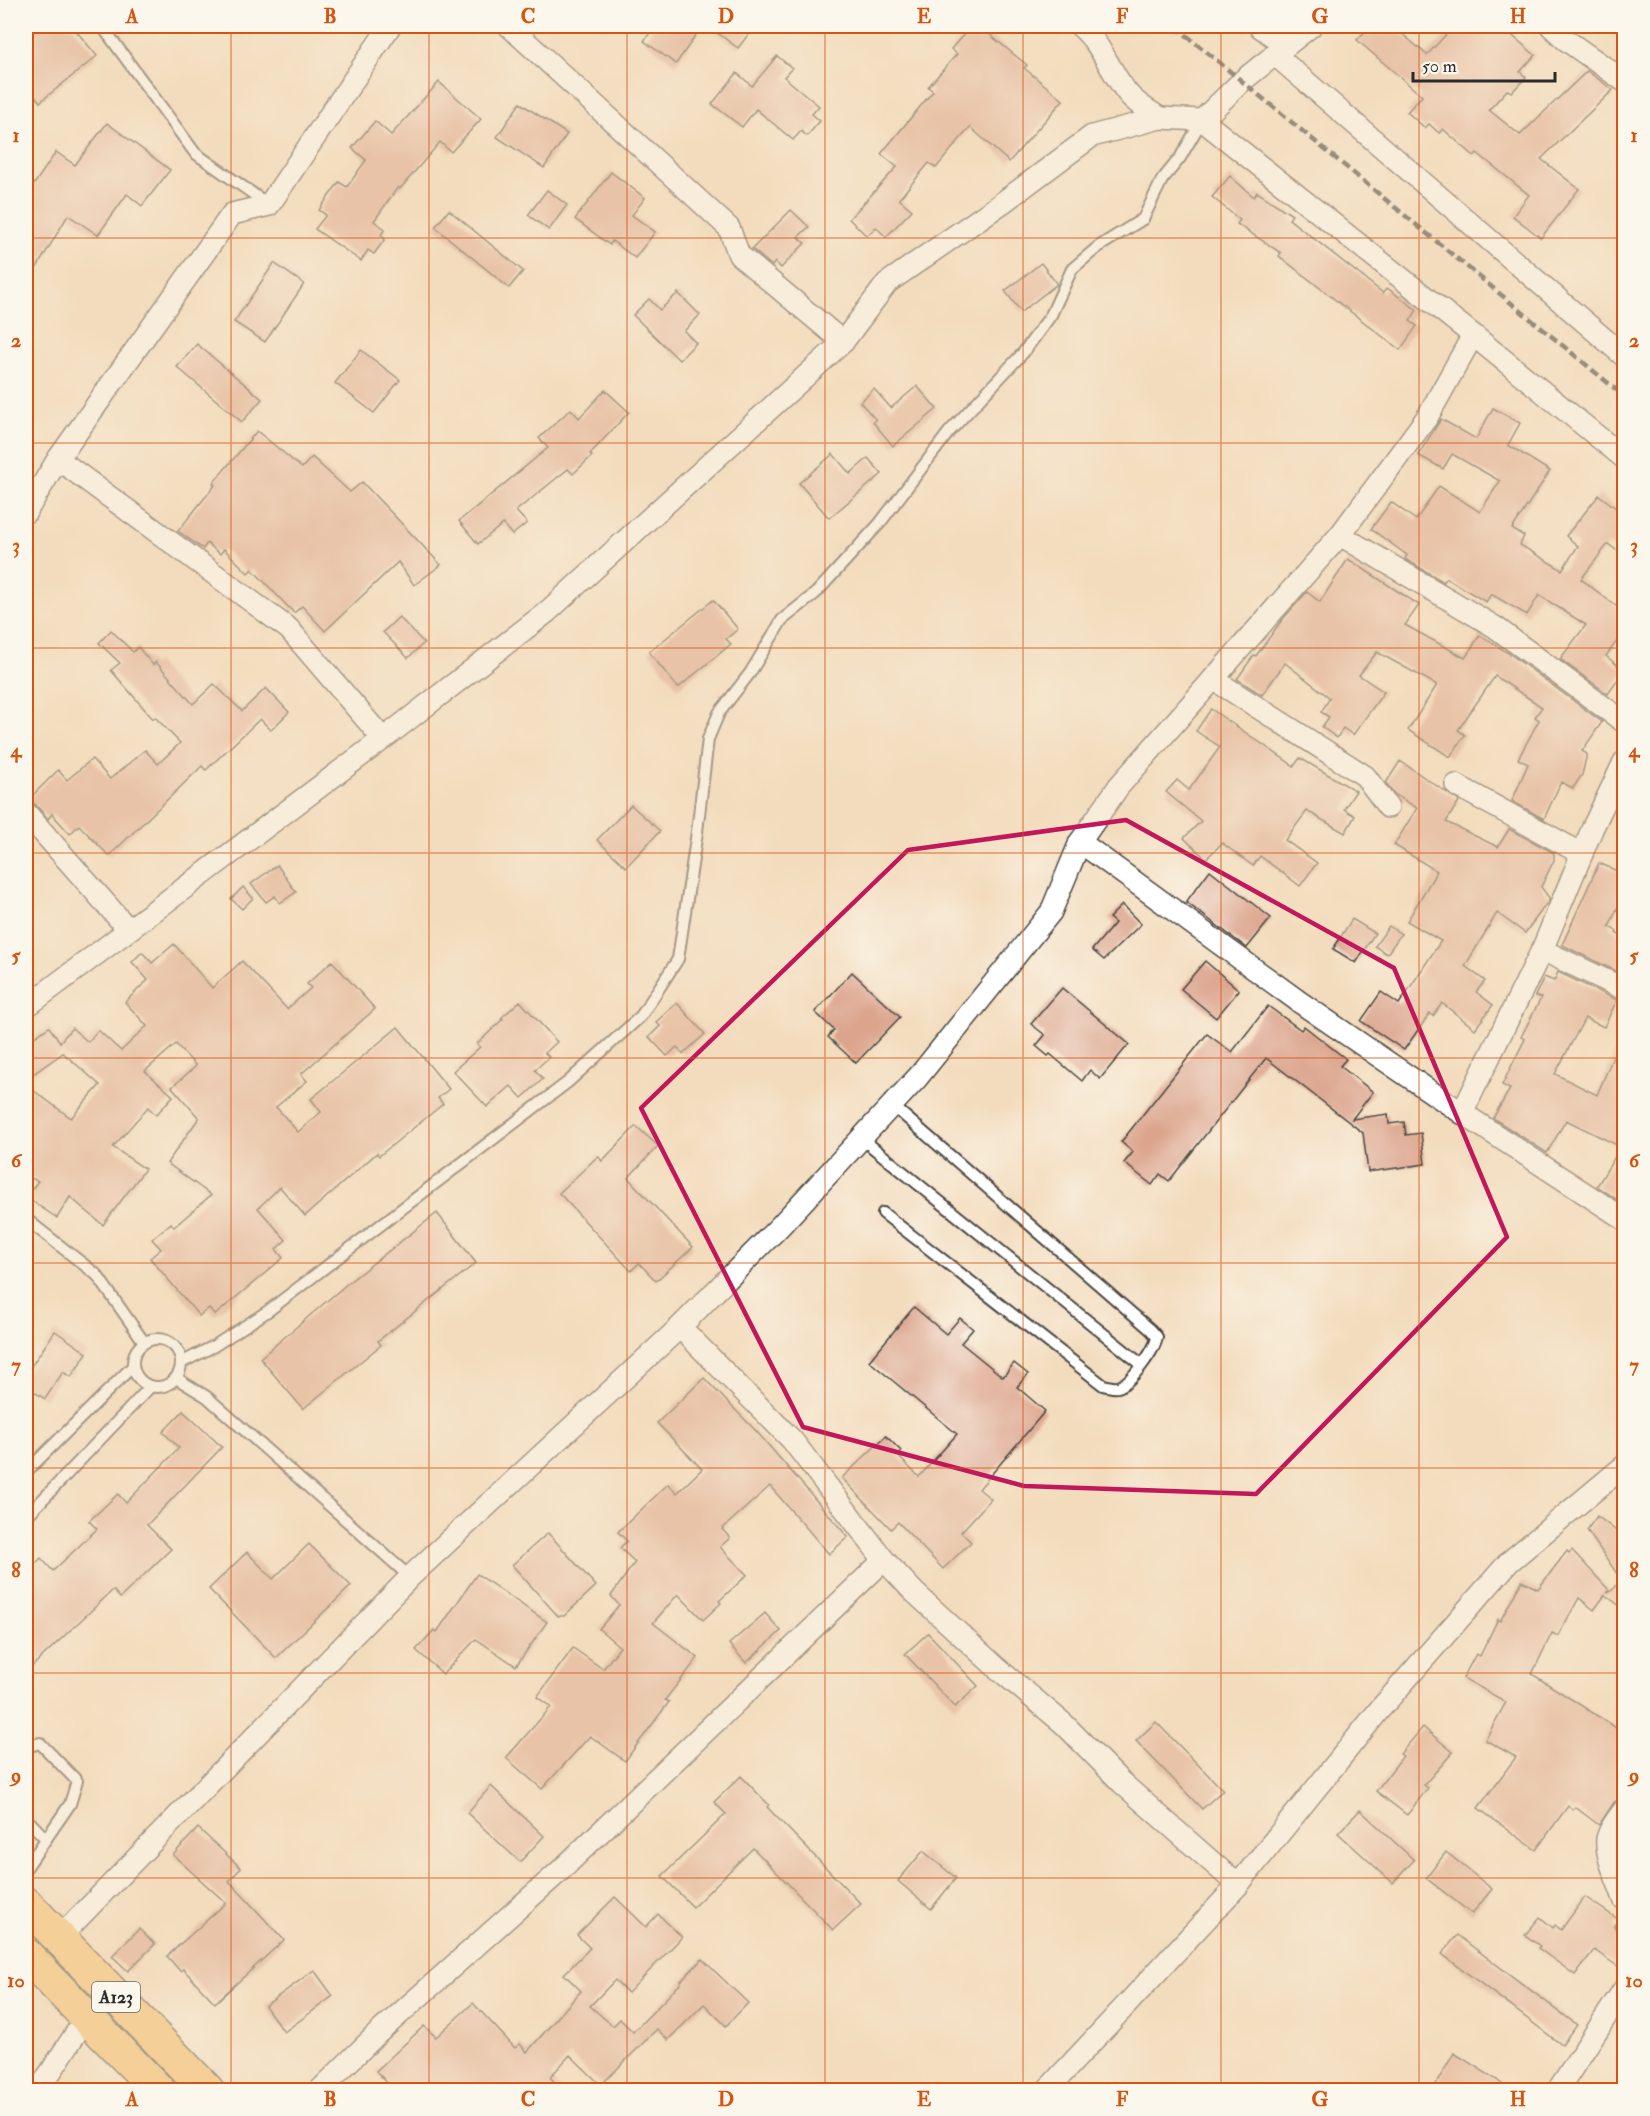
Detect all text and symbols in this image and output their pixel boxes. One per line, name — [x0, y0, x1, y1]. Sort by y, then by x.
text: A — [125, 4, 139, 29]
text: B — [323, 4, 337, 29]
text: C — [521, 4, 535, 29]
text: D — [718, 4, 734, 29]
text: E — [917, 4, 932, 29]
text: F — [1116, 4, 1129, 29]
text: G — [1312, 4, 1329, 29]
text: H — [1510, 4, 1526, 29]
scale bar — [1413, 45, 1556, 83]
text: 50 m — [1422, 55, 1457, 78]
text: 1 — [12, 123, 20, 148]
text: 1 — [1630, 123, 1638, 148]
text: 2 — [11, 328, 21, 353]
text: 2 — [1629, 328, 1639, 353]
text: 3 — [12, 533, 20, 558]
text: 3 — [1630, 533, 1638, 558]
text: 4 — [10, 738, 23, 763]
text: 4 — [1628, 738, 1641, 763]
text: 5 — [12, 943, 22, 968]
text: 5 — [1630, 943, 1640, 968]
text: 6 — [11, 1148, 23, 1173]
text: 6 — [1629, 1148, 1641, 1173]
text: 7 — [11, 1353, 21, 1378]
text: 7 — [1629, 1353, 1639, 1378]
text: 8 — [11, 1558, 21, 1583]
text: 8 — [1629, 1558, 1639, 1583]
text: 9 — [9, 1763, 21, 1788]
text: 9 — [1627, 1763, 1639, 1788]
text: 10 — [7, 1968, 25, 1993]
text: 10 — [1625, 1968, 1643, 1993]
road number: A123 — [92, 1982, 140, 2012]
text: A — [125, 2087, 139, 2112]
text: B — [323, 2087, 337, 2112]
text: C — [521, 2087, 535, 2112]
text: D — [718, 2087, 734, 2112]
text: E — [917, 2087, 932, 2112]
text: F — [1116, 2087, 1129, 2112]
text: G — [1312, 2087, 1329, 2112]
text: H — [1510, 2087, 1526, 2112]

